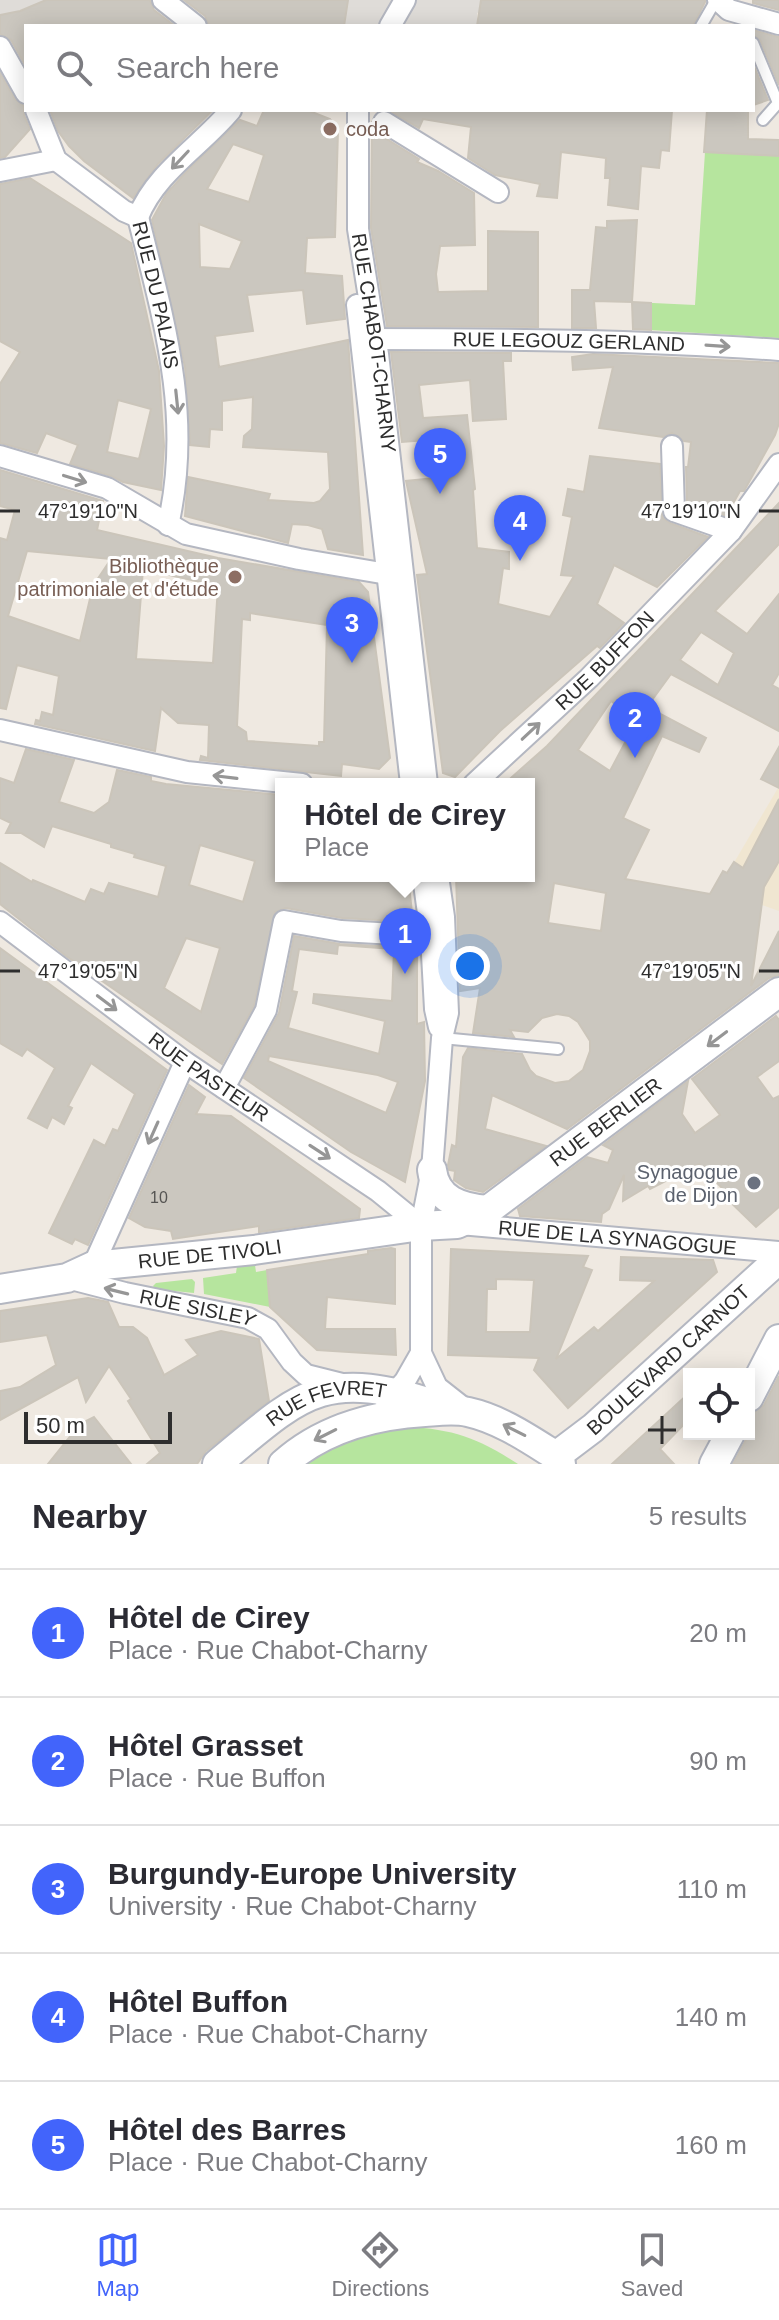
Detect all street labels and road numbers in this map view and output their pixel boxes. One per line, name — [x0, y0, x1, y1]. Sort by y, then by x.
street label: RUE DU PALAIS — [128, 219, 183, 370]
street label: RUE CHABOT-CHARNY — [348, 232, 400, 454]
street label: RUE LEGOUZ GERLAND — [453, 328, 686, 355]
street label: RUE BUFFON — [551, 607, 658, 714]
street label: RUE PASTEUR — [145, 1028, 273, 1126]
street label: RUE BERLIER — [546, 1073, 666, 1171]
street label: RUE DE LA SYNAGOGUE — [497, 1216, 737, 1259]
street label: RUE DE TIVOLI — [137, 1235, 283, 1272]
street label: BOULEVARD CARNOT — [582, 1280, 754, 1439]
street label: RUE SISLEY — [138, 1285, 260, 1331]
street label: RUE FEVRET — [262, 1377, 388, 1430]

